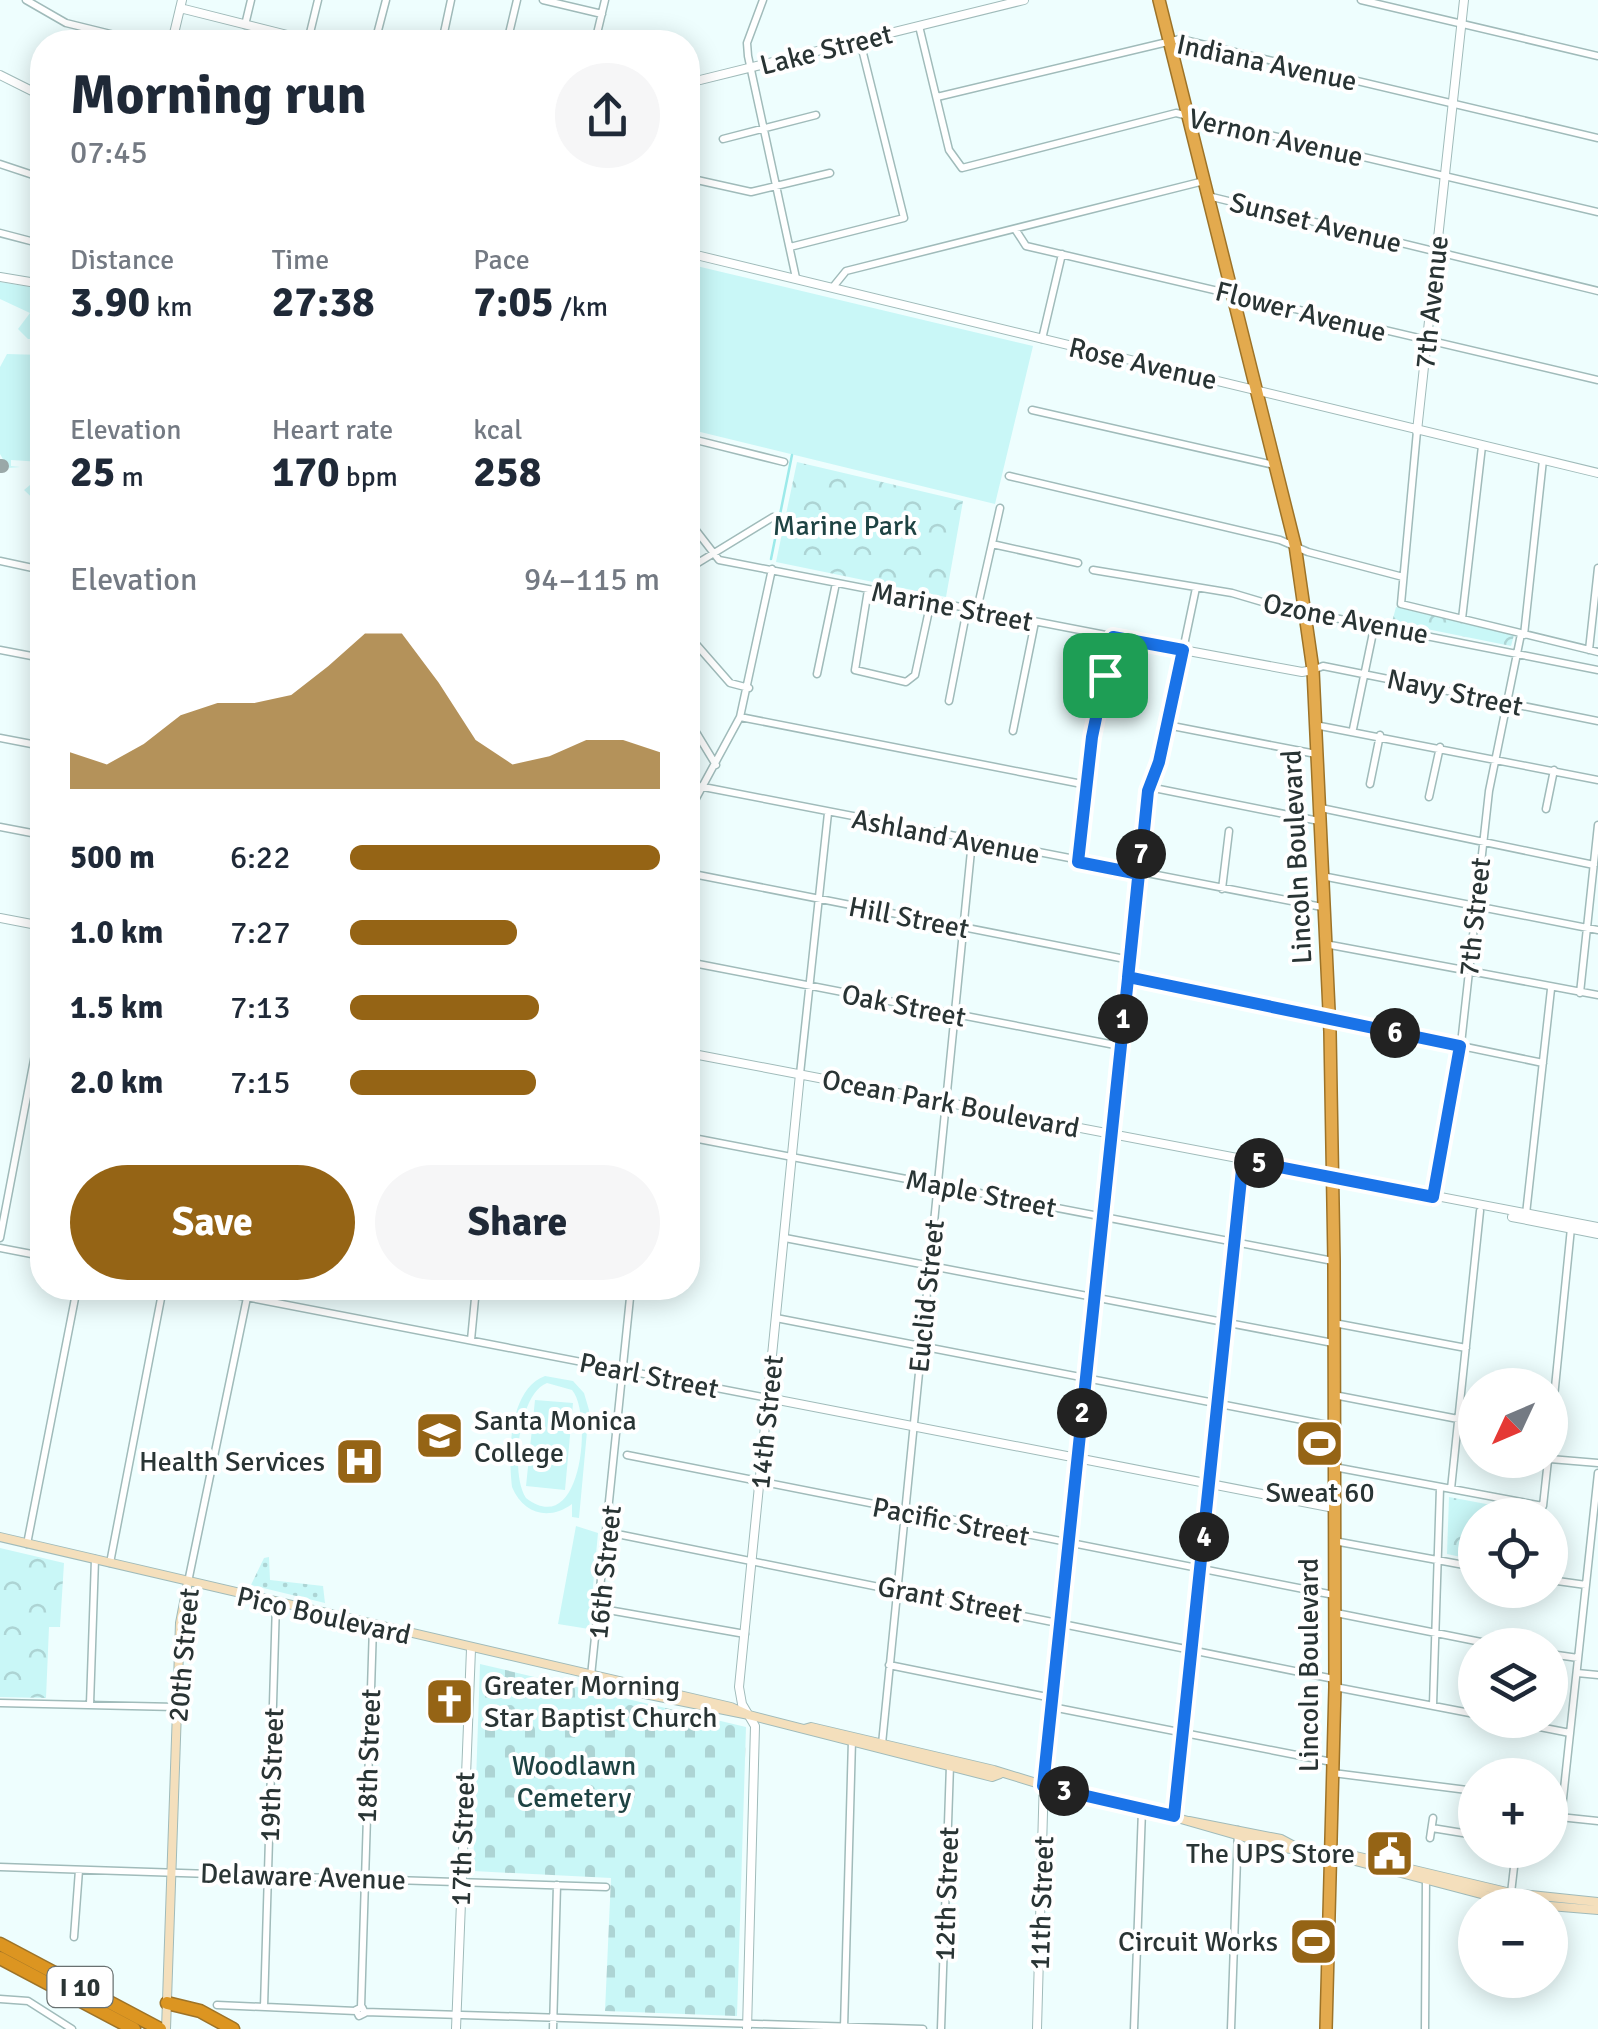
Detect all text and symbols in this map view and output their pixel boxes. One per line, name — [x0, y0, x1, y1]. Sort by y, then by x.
street label: Lake Street — [757, 17, 896, 83]
street label: Indiana Avenue — [1174, 27, 1360, 99]
text: Morning run — [70, 61, 367, 129]
button: share — [555, 63, 660, 168]
street label: Vernon Avenue — [1185, 101, 1366, 175]
text: 07:45 — [70, 133, 148, 172]
street label: Sunset Avenue — [1226, 185, 1405, 261]
street label: 7th Avenue — [1408, 234, 1456, 370]
text: Distance — [70, 243, 174, 277]
text: Time — [272, 243, 329, 277]
text: Pace — [473, 243, 530, 277]
street label: Flower Avenue — [1212, 274, 1390, 350]
text: 3.90 — [70, 277, 150, 328]
text: 27:38 — [272, 277, 375, 328]
text: 7:05 — [473, 277, 554, 328]
text: km — [150, 290, 193, 324]
text: /km — [554, 290, 608, 324]
street label: Rose Avenue — [1065, 330, 1220, 398]
text: Elevation — [70, 413, 182, 447]
text: Heart rate — [272, 413, 393, 447]
text: kcal — [473, 413, 522, 447]
text: 25 — [70, 447, 115, 498]
text: 170 — [272, 447, 340, 498]
text: 258 — [473, 447, 541, 498]
text: m — [115, 460, 144, 494]
text: bpm — [340, 460, 398, 494]
park label: Marine Park — [773, 509, 917, 543]
text: Elevation — [70, 560, 197, 599]
text: 94–115 m — [524, 560, 660, 599]
street label: Marine Street — [868, 575, 1036, 639]
street label: Ozone Avenue — [1260, 586, 1431, 652]
pin — [1063, 633, 1148, 718]
icon: arrive — [1078, 648, 1133, 703]
street label: Navy Street — [1384, 662, 1526, 724]
street label: Lincoln Boulevard — [1274, 749, 1320, 965]
street label: Ashland Avenue — [849, 802, 1043, 872]
pin: 7 — [1116, 829, 1166, 879]
text: 7 — [1133, 837, 1149, 871]
text: 500 m — [70, 838, 155, 877]
text: 6:22 — [230, 838, 290, 877]
street label: 7th Street — [1452, 856, 1498, 978]
street label: Hill Street — [846, 890, 972, 946]
text: 1.0 km — [70, 913, 163, 952]
text: 7:27 — [230, 913, 290, 952]
street label: Oak Street — [839, 977, 969, 1035]
text: 1.5 km — [70, 988, 163, 1027]
text: 7:13 — [230, 988, 290, 1027]
pin: 1 — [1098, 994, 1148, 1044]
text: 1 — [1115, 1002, 1131, 1036]
pin: 6 — [1370, 1008, 1420, 1058]
text: 6 — [1387, 1016, 1403, 1050]
street label: Ocean Park Boulevard — [819, 1062, 1082, 1146]
text: 2.0 km — [70, 1063, 163, 1102]
text: 7:15 — [230, 1063, 290, 1102]
pin: 5 — [1234, 1138, 1284, 1188]
text: 5 — [1251, 1146, 1267, 1180]
street label: Maple Street — [903, 1163, 1059, 1225]
button: Save — [70, 1165, 355, 1280]
button: Share — [375, 1165, 660, 1280]
street label: Euclid Street — [902, 1218, 952, 1374]
street label: Pearl Street — [576, 1346, 721, 1406]
street label: 14th Street — [743, 1353, 791, 1491]
north arrow — [1458, 1368, 1568, 1478]
map controls — [1458, 1368, 1568, 1998]
pin: 2 — [1057, 1388, 1107, 1438]
text: 2 — [1074, 1396, 1090, 1430]
place label: Santa Monica College — [474, 1404, 637, 1470]
school or university icon: Santa Monica College — [413, 1410, 465, 1462]
sports icon: Sweat 60 — [1294, 1418, 1346, 1470]
hospital icon: Health Services — [334, 1435, 386, 1487]
place label: Health Services — [139, 1445, 325, 1479]
place label: Sweat 60 — [1265, 1476, 1375, 1510]
street label: Pacific Street — [870, 1490, 1032, 1554]
button: locate — [1458, 1498, 1568, 1608]
street label: 16th Street — [581, 1503, 629, 1641]
pin: 4 — [1179, 1512, 1229, 1562]
text: 4 — [1196, 1520, 1212, 1554]
street label: Lincoln Boulevard — [1292, 1558, 1326, 1772]
street label: Grant Street — [875, 1569, 1025, 1631]
street label: Pico Boulevard — [233, 1579, 414, 1652]
street label: 20th Street — [161, 1586, 207, 1724]
button: layers — [1458, 1628, 1568, 1738]
place label: Greater Morning Star Baptist Church — [484, 1669, 718, 1735]
church icon: Greater Morning Star Baptist Church — [423, 1675, 475, 1727]
street label: 18th Street — [350, 1688, 388, 1824]
street label: 19th Street — [253, 1707, 291, 1843]
park label: Woodlawn Cemetery — [512, 1749, 636, 1815]
button: + — [1458, 1758, 1568, 1868]
pin: 3 — [1039, 1766, 1089, 1816]
street label: 17th Street — [444, 1771, 482, 1907]
text: 3 — [1056, 1774, 1072, 1808]
street label: 12th Street — [928, 1826, 966, 1962]
public building icon: The UPS Store — [1364, 1827, 1416, 1879]
street label: 11th Street — [1023, 1835, 1061, 1971]
place label: The UPS Store — [1186, 1837, 1355, 1871]
street label: Delaware Avenue — [199, 1856, 406, 1898]
button: − — [1458, 1888, 1568, 1998]
sports icon: Circuit Works — [1287, 1915, 1339, 1967]
place label: Circuit Works — [1118, 1925, 1278, 1959]
road number: I 10 — [48, 1967, 112, 2007]

